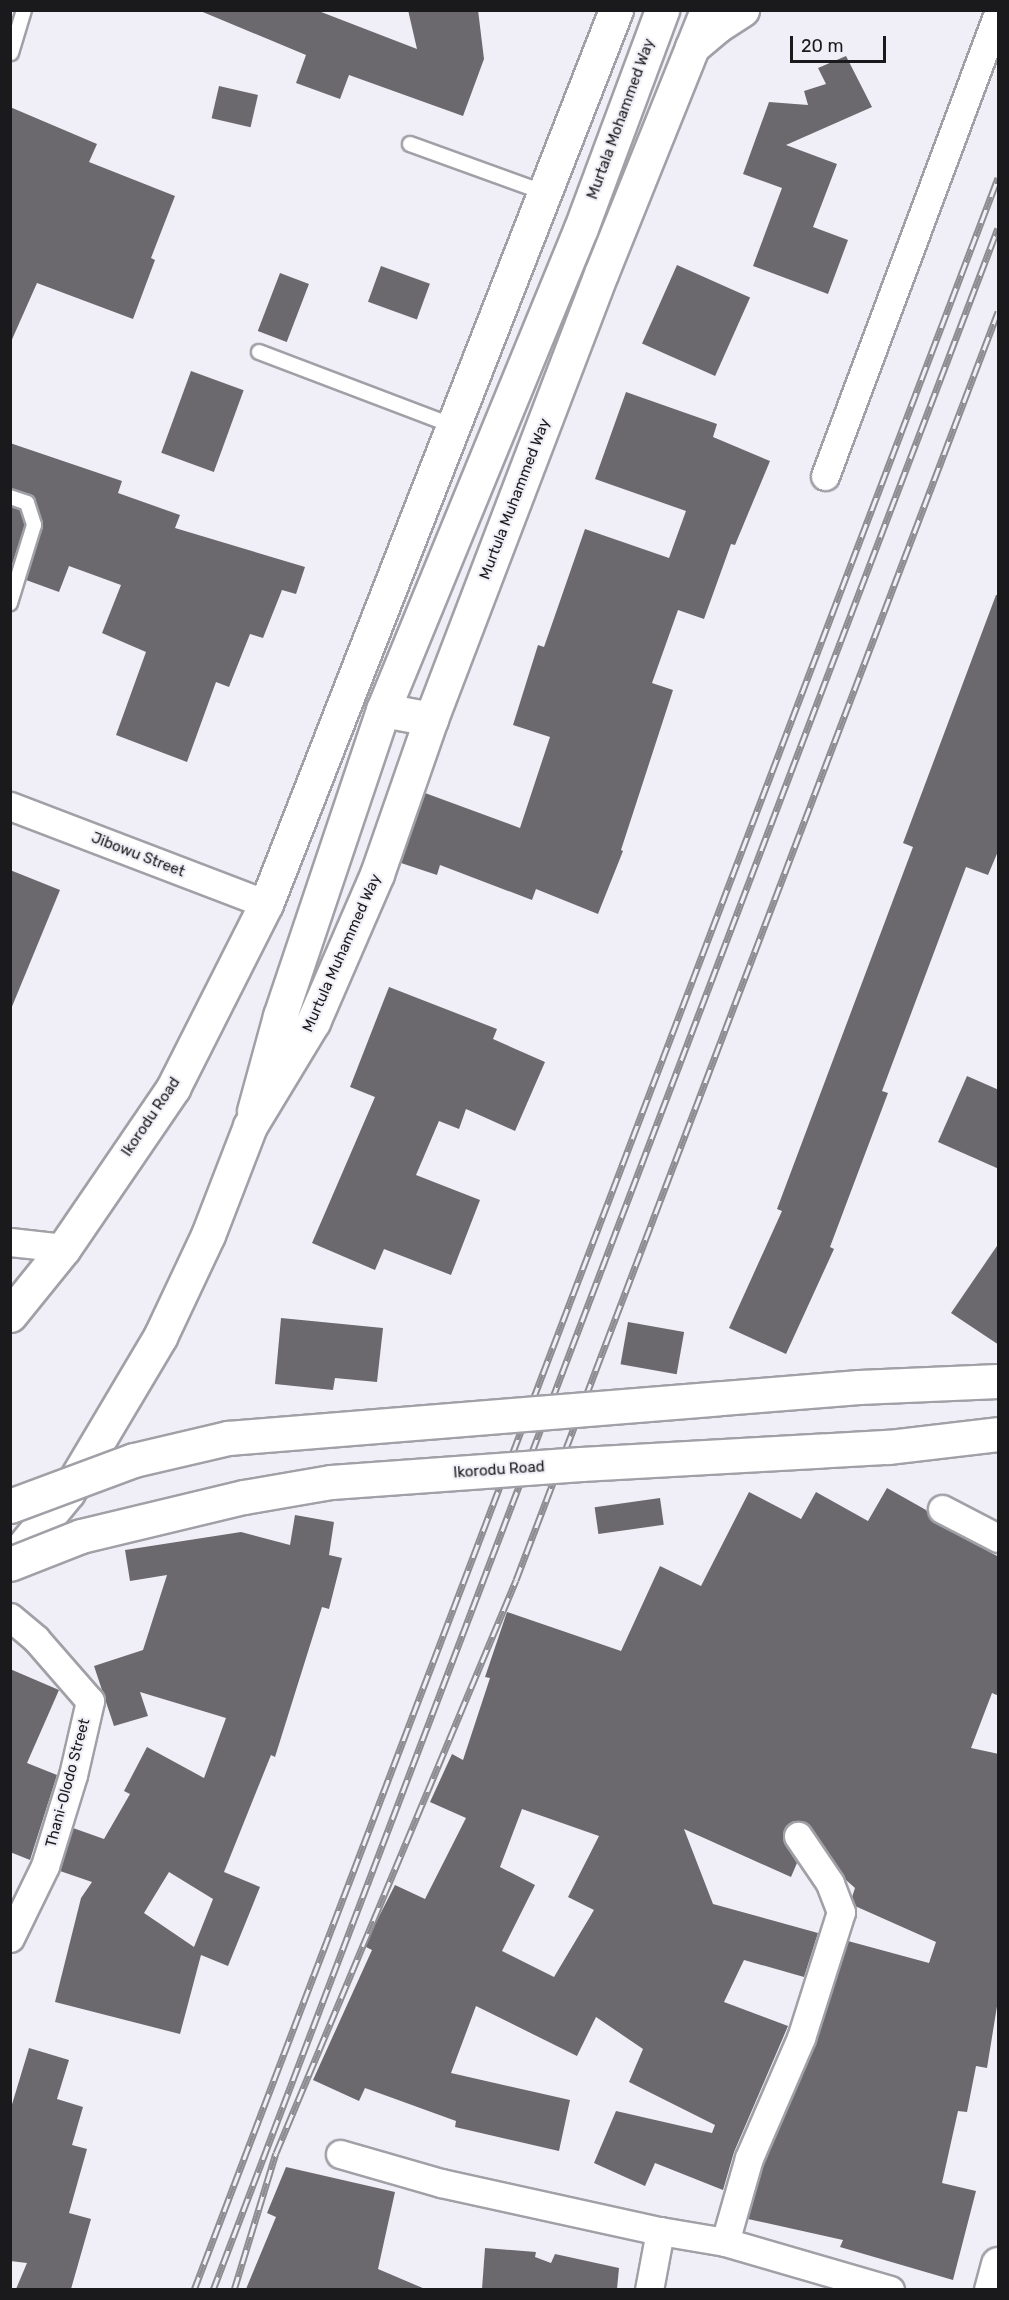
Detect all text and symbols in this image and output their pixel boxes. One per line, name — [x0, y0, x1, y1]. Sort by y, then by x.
scale bar — [793, 24, 889, 62]
text: 20 m — [801, 35, 843, 57]
street label: Murtala Mohammed Way — [583, 36, 659, 202]
street label: Murtula Muhammed Way — [476, 416, 554, 582]
street label: Jibowu Street — [89, 829, 187, 881]
street label: Murtula Muhammed Way — [299, 871, 385, 1035]
street label: Ikorodu Road — [118, 1074, 184, 1160]
street label: Ikorodu Road — [453, 1458, 545, 1482]
street label: Thani-Olodo Street — [42, 1717, 94, 1849]

